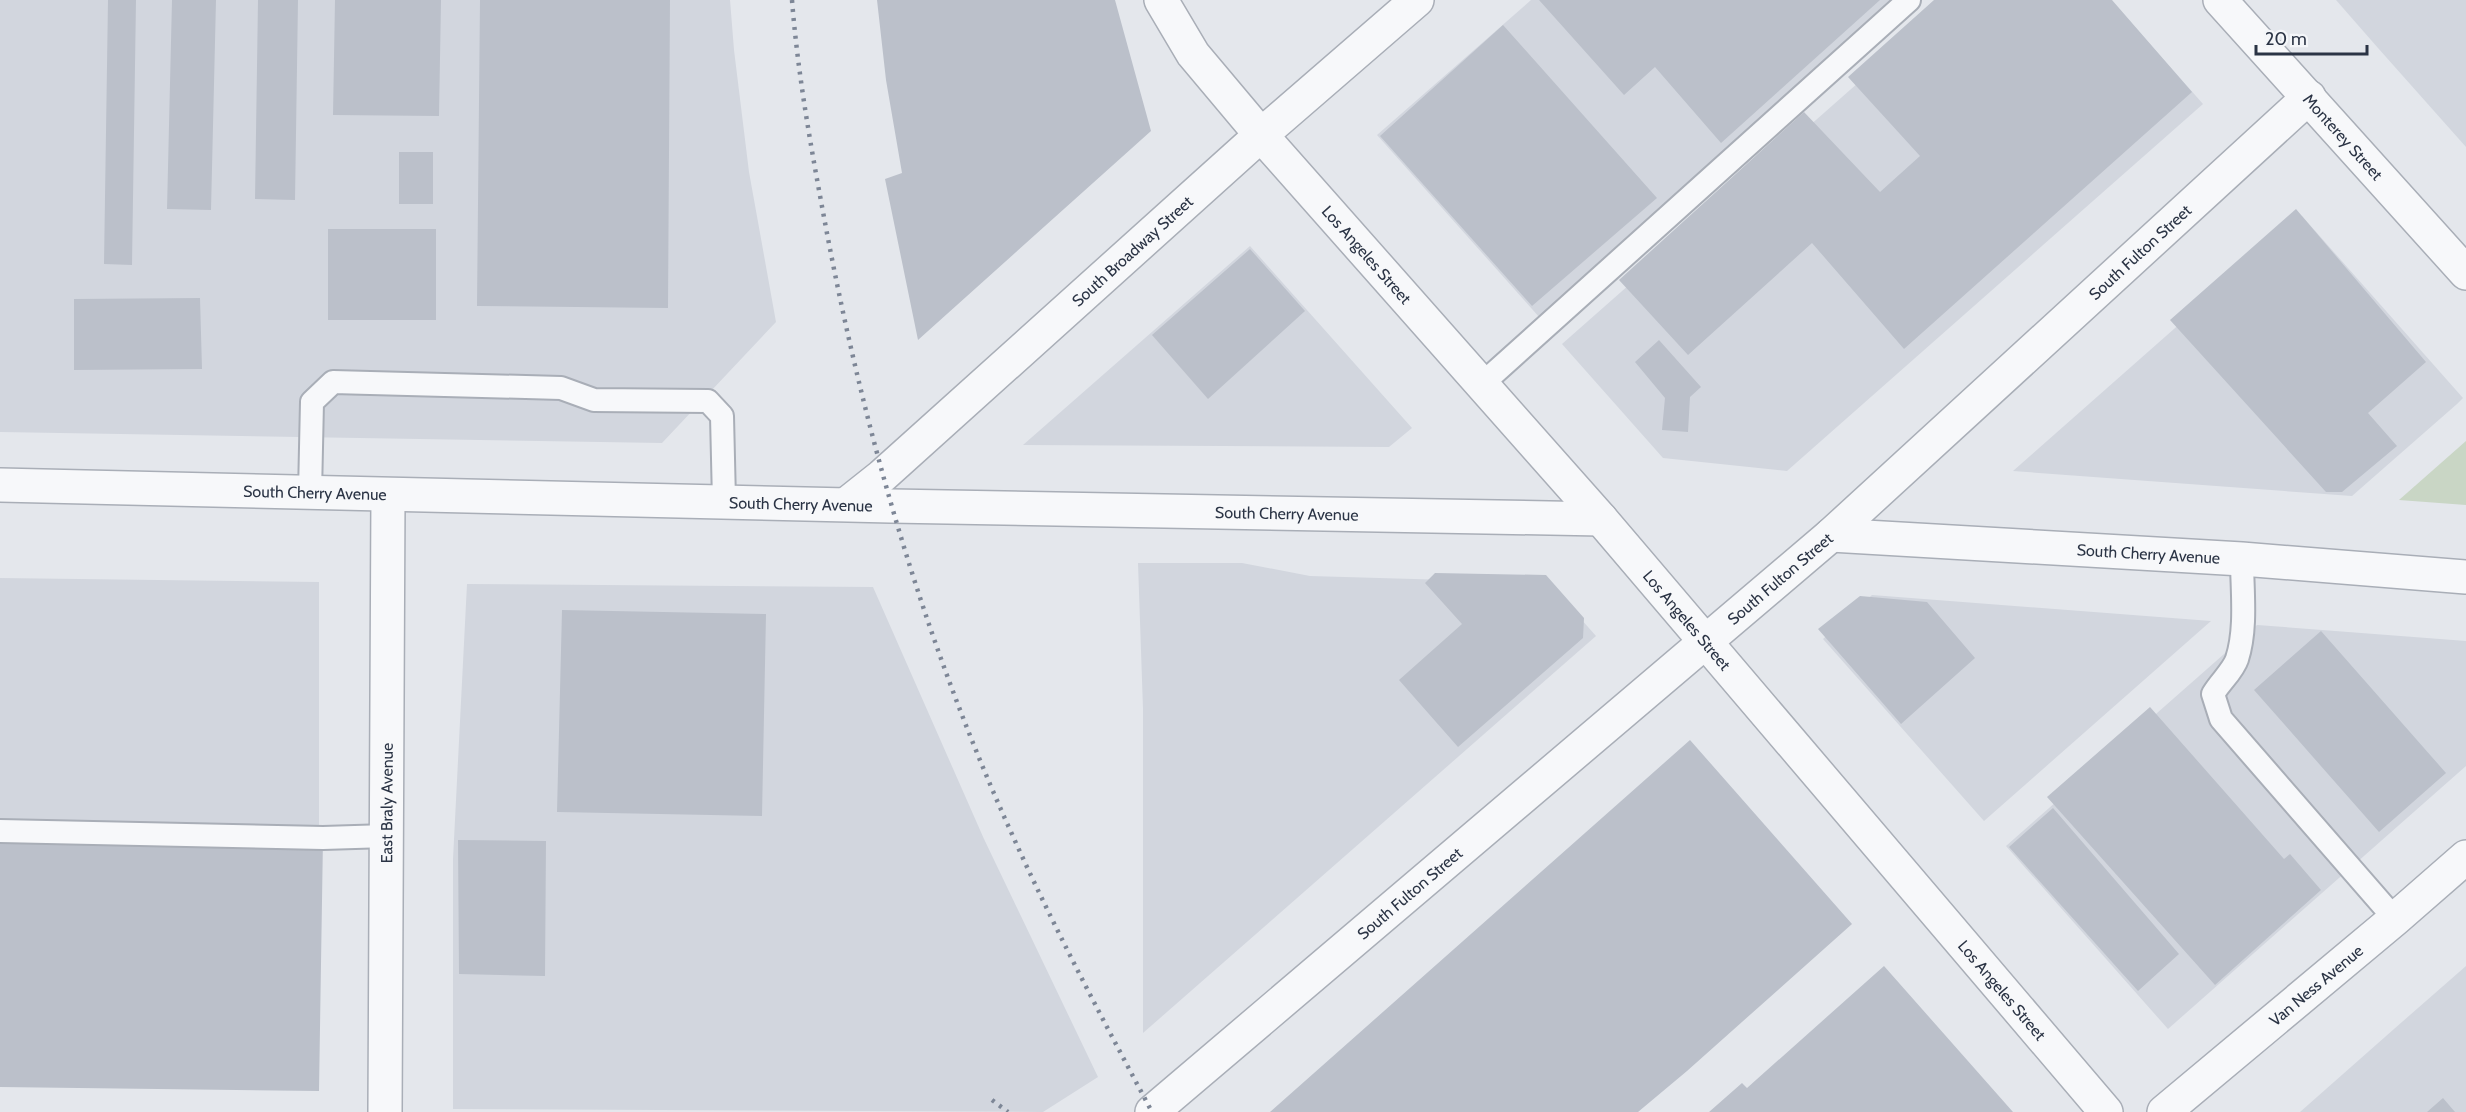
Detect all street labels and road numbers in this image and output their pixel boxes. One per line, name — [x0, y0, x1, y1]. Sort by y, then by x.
street label: Monterey Street — [2299, 90, 2387, 184]
street label: South Broadway Street — [1068, 191, 1197, 310]
street label: South Fulton Street — [2085, 200, 2195, 304]
street label: Los Angeles Street — [1318, 201, 1416, 308]
street label: South Cherry Avenue — [243, 481, 387, 504]
street label: South Cherry Avenue — [729, 493, 873, 515]
street label: South Cherry Avenue — [1215, 502, 1359, 524]
street label: South Fulton Street — [1723, 528, 1837, 628]
street label: South Cherry Avenue — [2076, 540, 2221, 567]
street label: Los Angeles Street — [1639, 566, 1735, 674]
street label: East Braly Avenue — [377, 743, 396, 863]
street label: South Fulton Street — [1353, 843, 1466, 943]
street label: Los Angeles Street — [1954, 936, 2050, 1044]
street label: Van Ness Avenue — [2265, 940, 2367, 1030]

